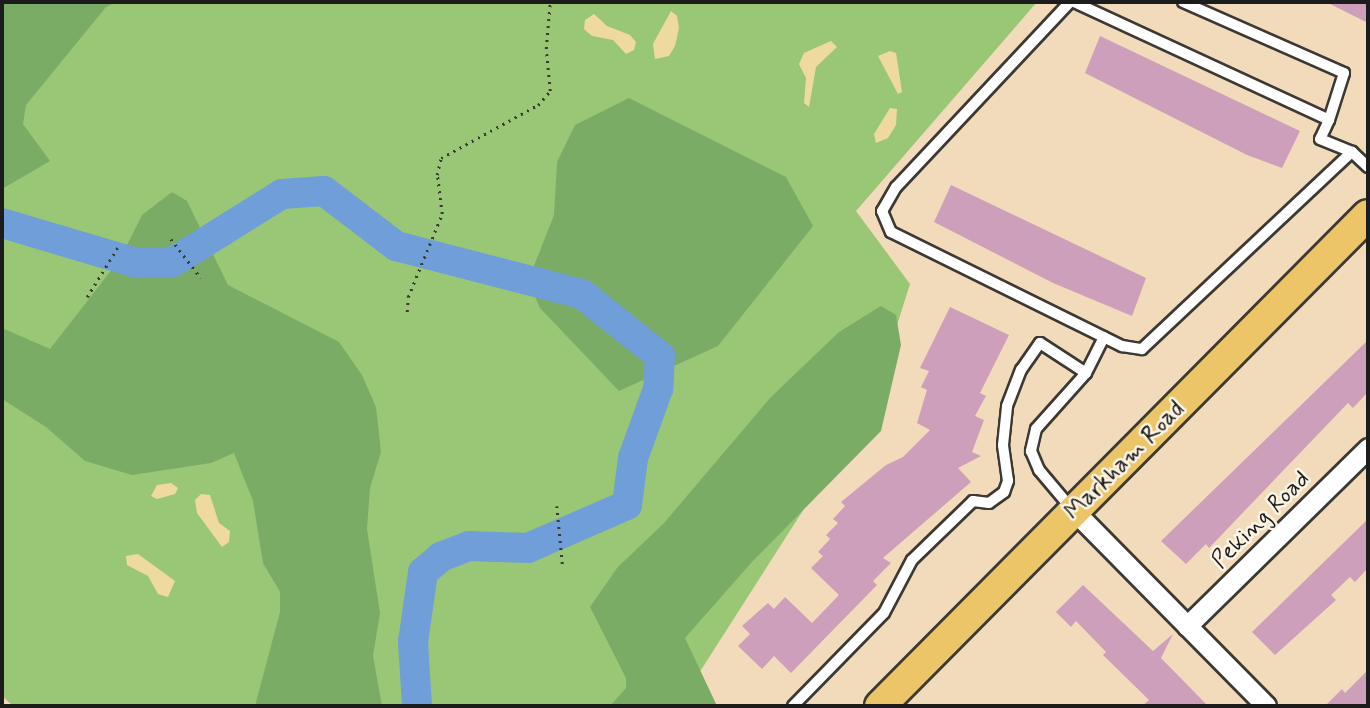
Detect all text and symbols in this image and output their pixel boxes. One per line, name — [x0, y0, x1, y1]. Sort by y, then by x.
street label: Markham Road — [1060, 396, 1190, 526]
street label: Peking Road — [1206, 465, 1316, 575]

